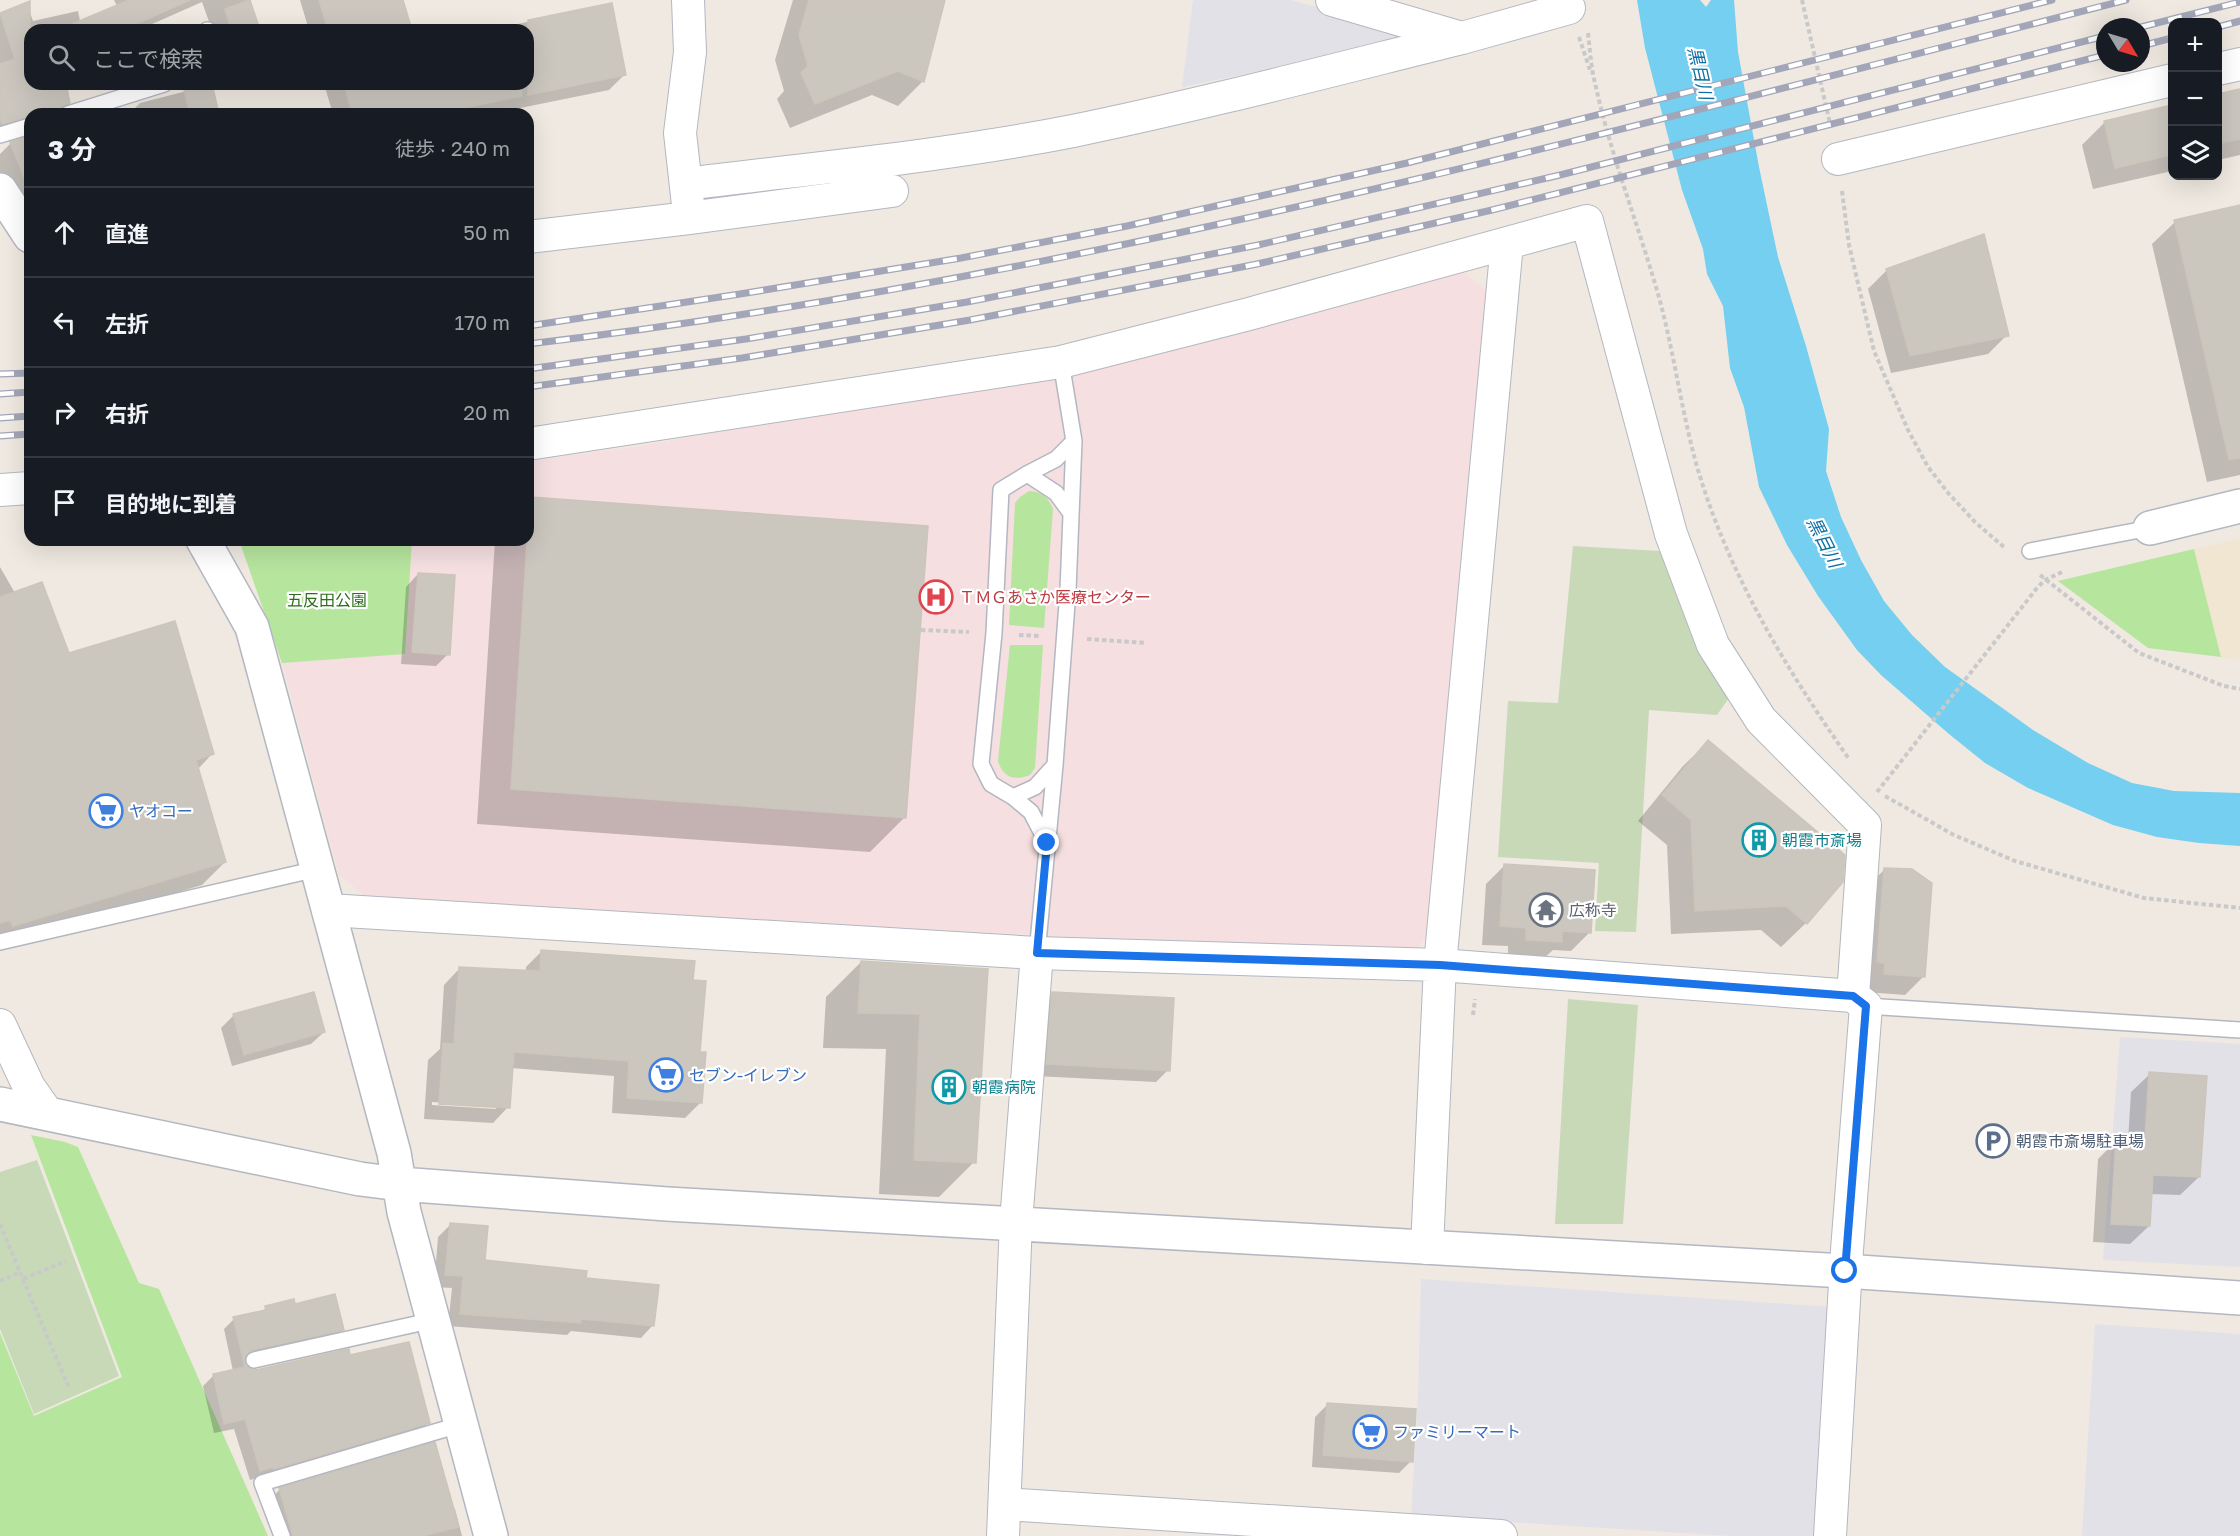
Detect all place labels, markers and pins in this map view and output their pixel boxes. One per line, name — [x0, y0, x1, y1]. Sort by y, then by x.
hospital icon: ＴＭＧあさか医療センター — [918, 579, 954, 615]
place label: ＴＭＧあさか医療センター — [959, 587, 1151, 607]
supermarket icon: ヤオコー — [88, 793, 124, 829]
place label: ヤオコー — [129, 801, 193, 821]
building icon: 朝霞市斎場 — [1741, 822, 1777, 858]
place label: 朝霞市斎場 — [1782, 830, 1862, 850]
temple icon: 広称寺 — [1528, 892, 1564, 928]
place label: 広称寺 — [1569, 900, 1617, 920]
supermarket icon: セブン-イレブン — [648, 1057, 684, 1093]
place label: セブン-イレブン — [689, 1065, 807, 1085]
building icon: 朝霞病院 — [931, 1069, 967, 1105]
place label: 朝霞病院 — [972, 1077, 1036, 1097]
parking icon: 朝霞市斎場駐車場 — [1975, 1123, 2011, 1159]
place label: 朝霞市斎場駐車場 — [2016, 1131, 2144, 1151]
supermarket icon: ファミリーマート — [1352, 1414, 1388, 1450]
place label: ファミリーマート — [1393, 1422, 1521, 1442]

